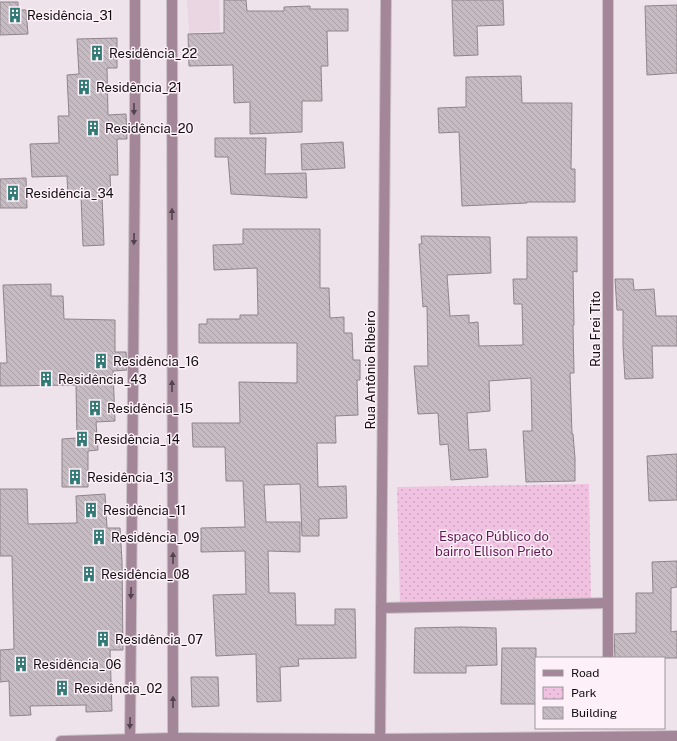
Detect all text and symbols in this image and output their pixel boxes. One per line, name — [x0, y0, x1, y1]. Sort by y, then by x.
building icon: Residência_31 — [6, 6, 24, 24]
place label: Residência_31 — [27, 8, 113, 23]
building icon: Residência_22 — [88, 44, 106, 62]
place label: Residência_22 — [109, 46, 197, 61]
building icon: Residência_21 — [75, 78, 93, 96]
place label: Residência_21 — [96, 80, 182, 95]
one-way arrow — [131, 103, 137, 116]
building icon: Residência_20 — [84, 119, 102, 137]
place label: Residência_20 — [105, 121, 193, 136]
building icon: Residência_34 — [4, 184, 22, 202]
place label: Residência_34 — [25, 186, 114, 201]
one-way arrow — [169, 207, 175, 220]
one-way arrow — [131, 233, 137, 246]
street label: Rua Frei Tito — [588, 291, 603, 367]
street label: Rua Antônio Ribeiro — [363, 310, 378, 430]
building icon: Residência_16 — [92, 352, 110, 370]
place label: Residência_16 — [113, 354, 199, 369]
building icon: Residência_43 — [37, 370, 55, 388]
place label: Residência_43 — [58, 372, 147, 387]
one-way arrow — [169, 379, 175, 392]
building icon: Residência_15 — [86, 399, 104, 417]
place label: Residência_15 — [107, 401, 193, 416]
building icon: Residência_14 — [73, 430, 91, 448]
place label: Residência_14 — [94, 432, 180, 447]
building icon: Residência_13 — [66, 468, 84, 486]
place label: Residência_13 — [87, 470, 173, 485]
building icon: Residência_11 — [82, 501, 100, 519]
place label: Residência_11 — [103, 503, 186, 518]
building icon: Residência_09 — [90, 528, 108, 546]
park label: Espaço Público do bairro Ellison Prieto — [435, 529, 553, 559]
place label: Residência_09 — [111, 530, 199, 545]
one-way arrow — [170, 551, 176, 564]
building icon: Residência_08 — [80, 565, 98, 583]
place label: Residência_08 — [101, 567, 190, 582]
one-way arrow — [128, 587, 134, 600]
building icon: Residência_07 — [94, 630, 112, 648]
place label: Residência_07 — [115, 632, 203, 647]
building icon: Residência_06 — [12, 655, 30, 673]
place label: Residência_06 — [33, 657, 121, 672]
legend — [535, 657, 665, 729]
text: Road — [571, 666, 599, 680]
building icon: Residência_02 — [53, 679, 71, 697]
place label: Residência_02 — [74, 681, 162, 696]
text: Park — [571, 686, 597, 700]
one-way arrow — [170, 695, 176, 708]
text: Building — [571, 706, 617, 720]
one-way arrow — [127, 717, 133, 730]

